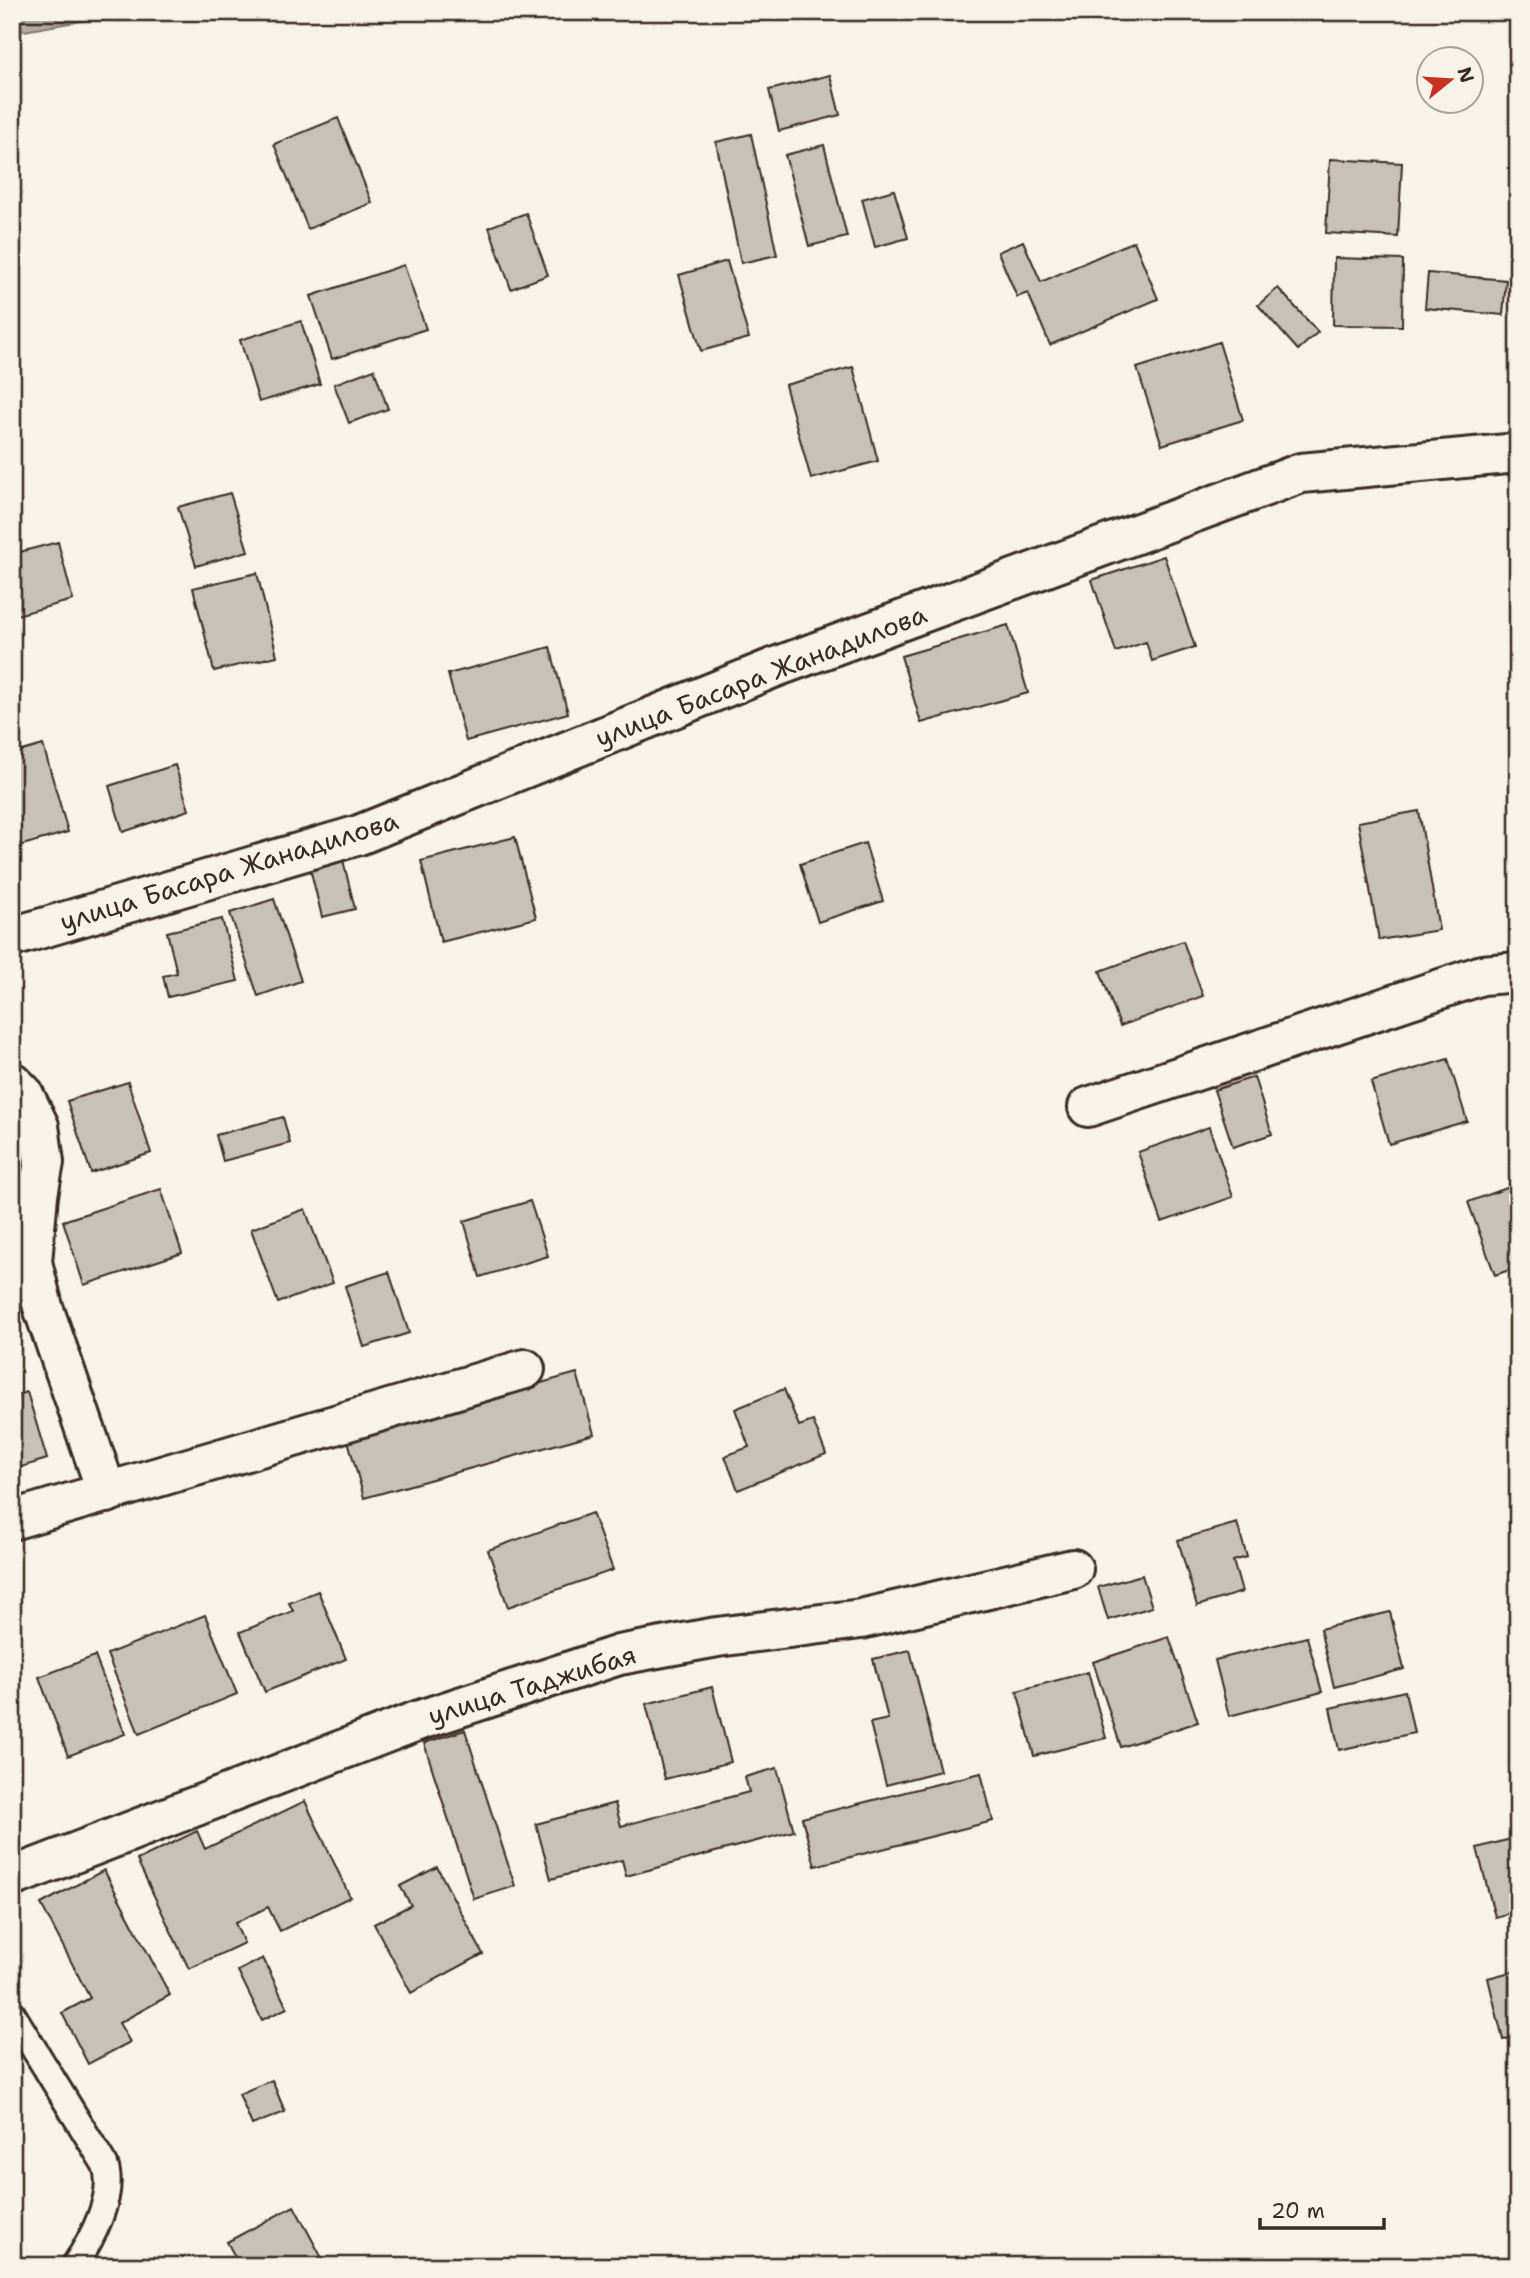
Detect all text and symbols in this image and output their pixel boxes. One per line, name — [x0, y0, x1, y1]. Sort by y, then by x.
north arrow — [1414, 46, 1484, 116]
text: N — [1451, 64, 1480, 86]
street label: улица Басара Жанадилова — [590, 596, 931, 755]
street label: улица Басара Жанадилова — [55, 802, 402, 939]
street label: улица Таджибая — [424, 1636, 640, 1733]
scale bar — [1260, 2187, 1385, 2231]
text: 20 m — [1271, 2197, 1325, 2225]

